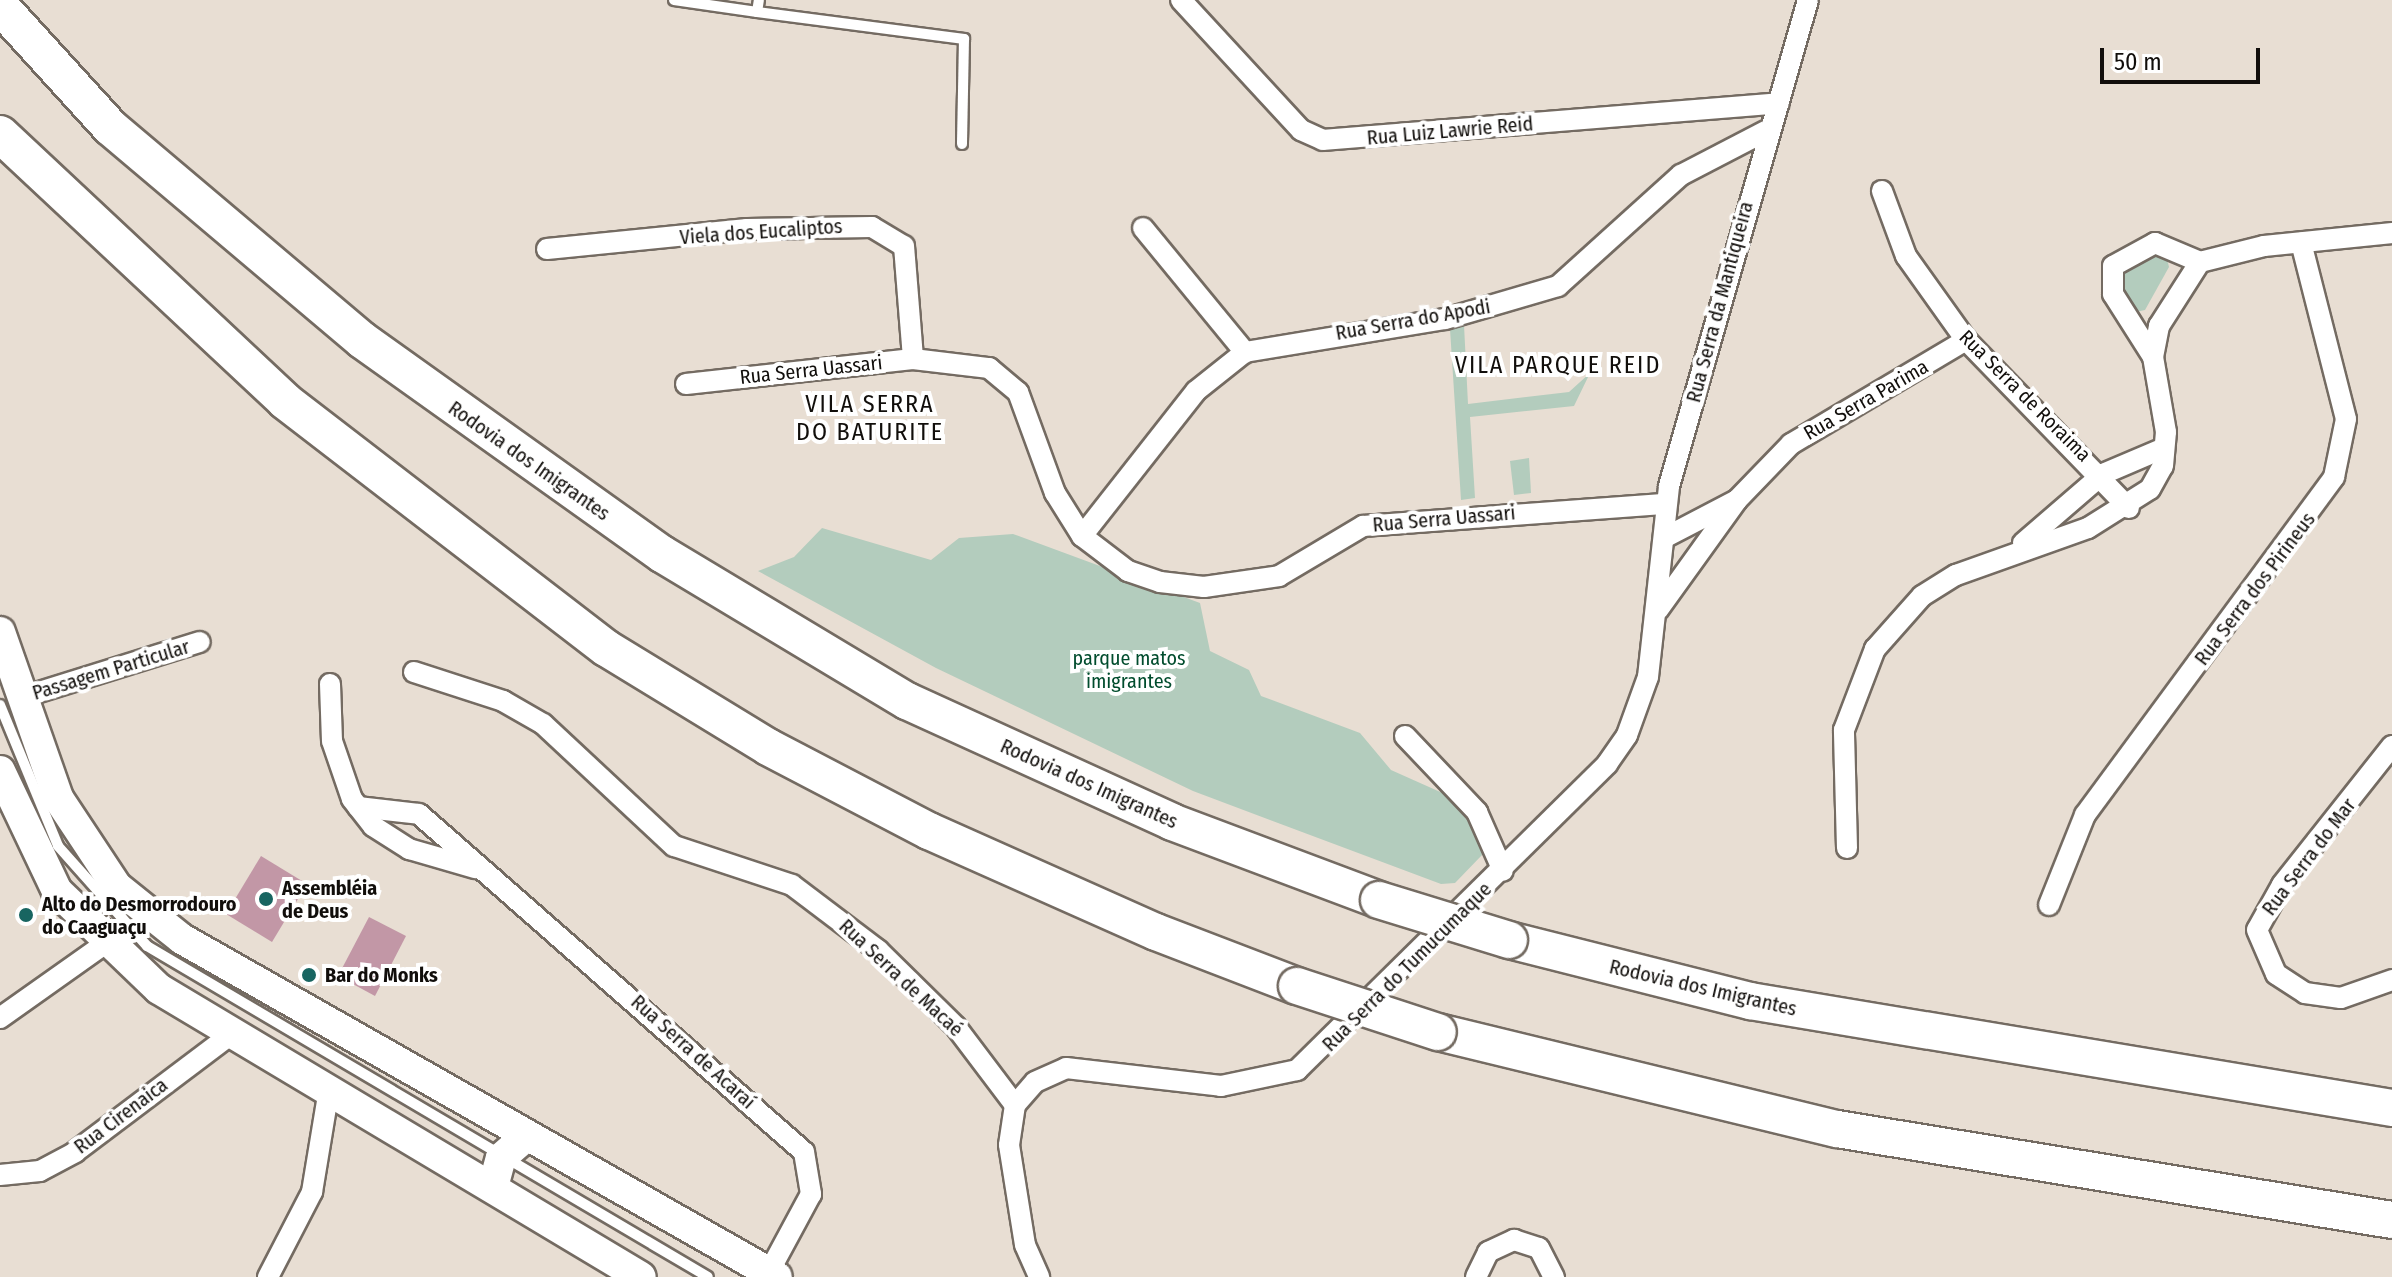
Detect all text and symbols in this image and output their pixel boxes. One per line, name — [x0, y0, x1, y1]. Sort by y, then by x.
scale bar — [2104, 32, 2264, 82]
text: 50 m — [2114, 48, 2162, 76]
street label: Rua Luiz Lawrie Reid — [1366, 112, 1534, 150]
street label: Rua Serra da Mantiqueira — [1682, 199, 1758, 405]
street label: Viela dos Eucaliptos — [679, 214, 843, 250]
street label: Rua Serra do Apodi — [1334, 295, 1492, 345]
street label: Rua Serra de Roraima — [1954, 325, 2096, 467]
street label: Rua Serra Uassari — [738, 351, 884, 389]
district label: VILA PARQUE REID — [1455, 352, 1661, 380]
street label: Rua Serra Parima — [1799, 355, 1933, 445]
district label: VILA SERRA DO BATURITE — [796, 391, 944, 447]
street label: Rodovia dos Imigrantes — [444, 396, 614, 526]
street label: Rua Serra Uassari — [1372, 501, 1516, 537]
street label: Rua Serra dos Pirineus — [2190, 508, 2320, 670]
street label: Passagem Particular — [30, 635, 192, 705]
park label: parque matos imigrantes — [1073, 646, 1185, 693]
street label: Rodovia dos Imigrantes — [997, 734, 1181, 834]
street label: Rua Serra do Mar — [2257, 794, 2361, 920]
place label: Assembléia de Deus — [282, 876, 377, 923]
street label: Rua Serra do Tumucumaque — [1317, 877, 1497, 1057]
marker: Assembléia de Deus — [257, 890, 275, 908]
place label: Alto do Desmorrodouro do Caaguaçu — [42, 892, 236, 939]
marker: Alto do Desmorrodouro do Caaguaçu — [17, 906, 35, 924]
street label: Rua Serra de Macaé — [834, 914, 968, 1042]
street label: Rodovia dos Imigrantes — [1607, 955, 1799, 1021]
place label: Bar do Monks — [325, 963, 438, 987]
marker: Bar do Monks — [300, 966, 318, 984]
street label: Rua Serra de Acaraí — [626, 990, 760, 1114]
street label: Rua Cirenaica — [69, 1073, 173, 1159]

